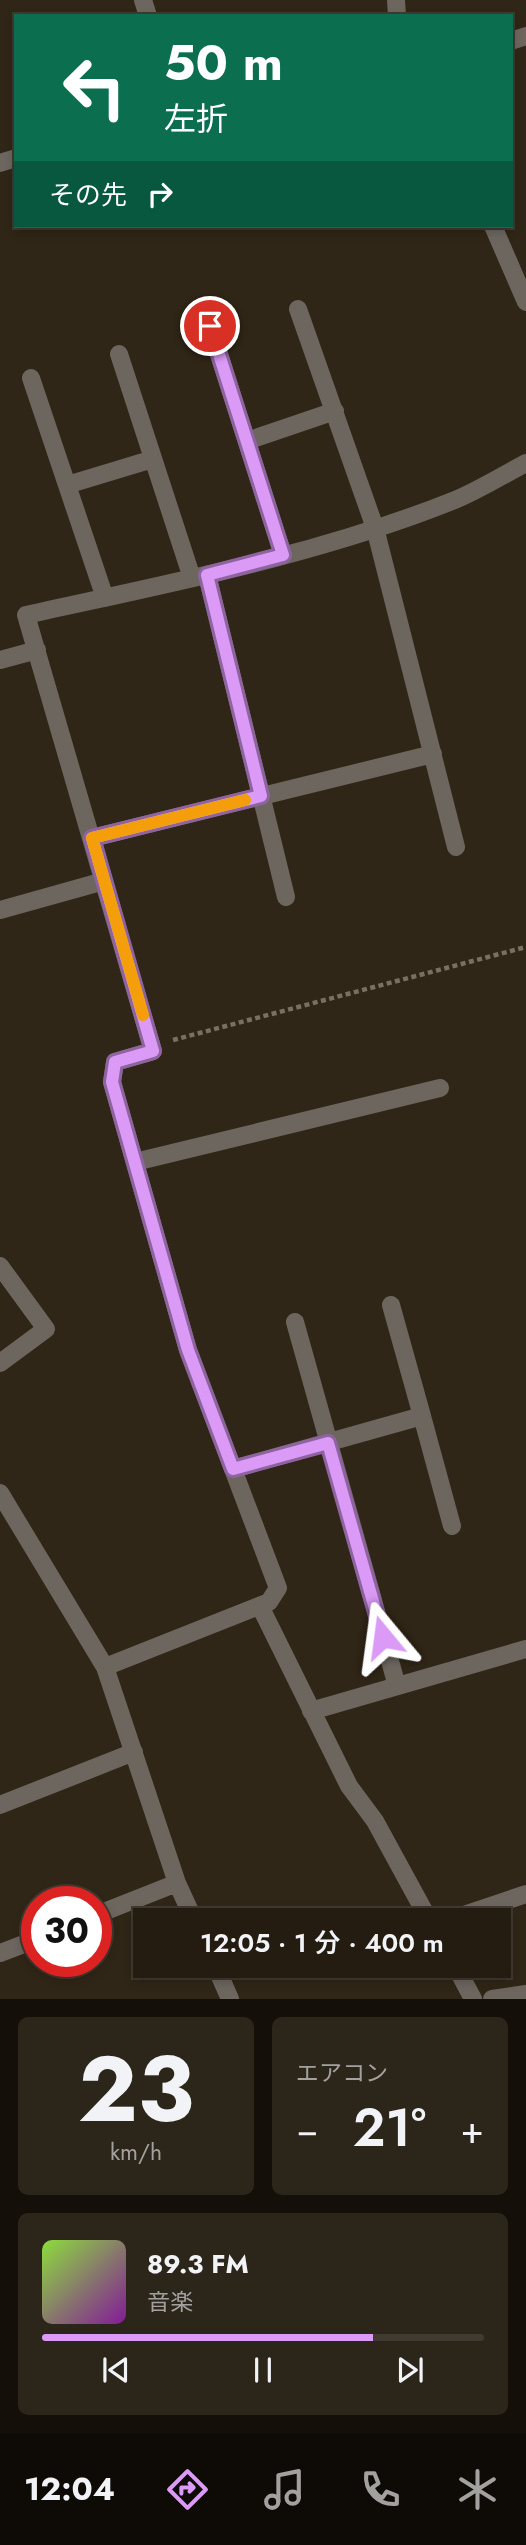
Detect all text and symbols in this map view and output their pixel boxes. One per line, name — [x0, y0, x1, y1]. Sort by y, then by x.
text: 50 m — [164, 28, 283, 98]
icon: left — [49, 42, 140, 133]
text: 左折 — [164, 96, 228, 142]
icon: right — [141, 175, 179, 213]
text: その先 — [49, 176, 127, 214]
pin — [180, 296, 240, 356]
icon: arrive — [191, 307, 229, 345]
position arrow — [346, 1600, 420, 1674]
speed limit sign: 30 — [21, 1886, 112, 1977]
text: 12:05 · 1 分 · 400 m — [200, 1924, 444, 1962]
text: 23 — [78, 2024, 194, 2155]
text: エアコン — [296, 2056, 388, 2090]
text: 21° — [353, 2090, 426, 2166]
text: − — [296, 2102, 318, 2157]
text: + — [461, 2102, 484, 2157]
text: km/h — [110, 2135, 162, 2169]
text: 89.3 FM — [147, 2245, 249, 2283]
text: 音楽 — [147, 2285, 193, 2319]
icon: previous — [97, 2351, 135, 2389]
icon: pause — [244, 2351, 282, 2389]
icon: next — [391, 2351, 429, 2389]
icon: directions — [163, 2465, 212, 2514]
icon: music — [260, 2465, 309, 2514]
icon: phone — [356, 2465, 405, 2514]
icon: climate — [453, 2465, 502, 2514]
text: 12:04 — [24, 2466, 115, 2512]

